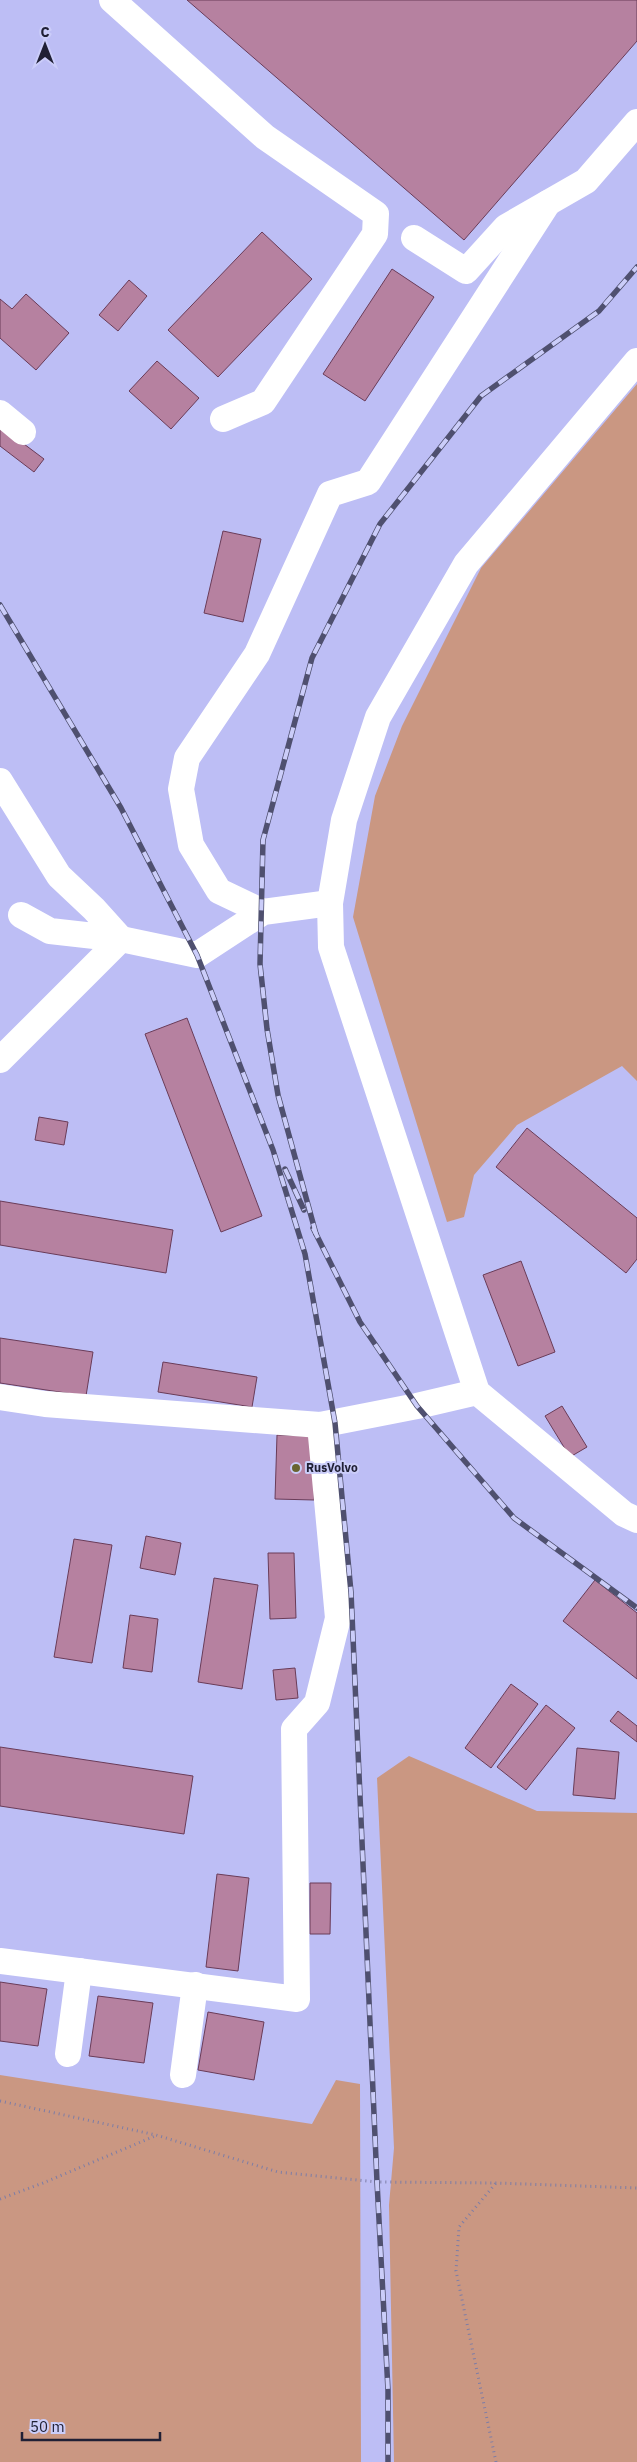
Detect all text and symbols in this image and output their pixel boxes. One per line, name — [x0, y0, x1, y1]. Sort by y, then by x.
north arrow — [20, 20, 70, 70]
text: С — [40, 23, 50, 41]
place label: RusVolvo — [306, 1460, 358, 1475]
marker: RusVolvo — [290, 1462, 302, 1474]
scale bar — [22, 2410, 160, 2442]
text: 50 m — [30, 2417, 65, 2436]

